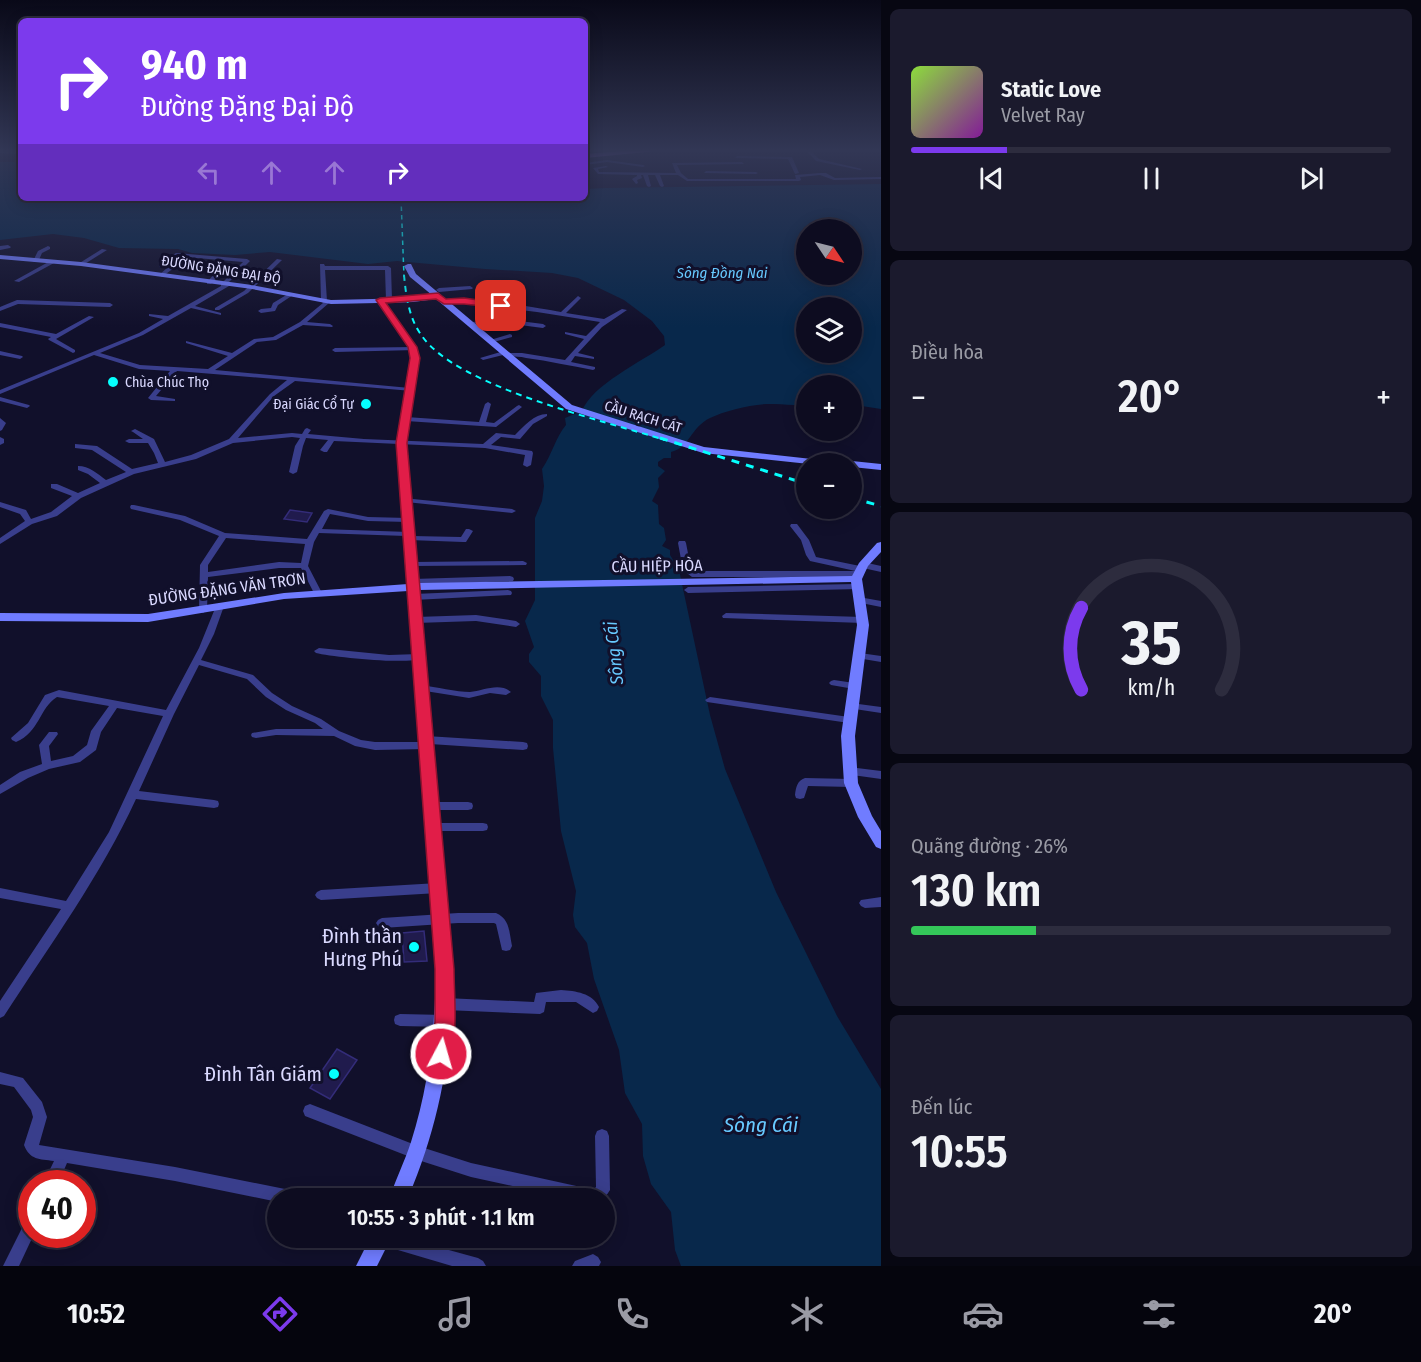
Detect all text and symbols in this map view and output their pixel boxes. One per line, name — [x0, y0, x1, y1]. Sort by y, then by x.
text: 940 m — [141, 40, 248, 90]
icon: right — [42, 42, 120, 120]
text: Static Love — [1001, 76, 1101, 103]
text: Đường Đặng Đại Độ — [141, 91, 354, 123]
text: Velvet Ray — [1001, 103, 1085, 127]
icon: left — [192, 156, 225, 189]
icon: ahead — [255, 156, 288, 189]
icon: ahead — [318, 156, 351, 189]
icon: right — [381, 156, 414, 189]
icon: previous — [975, 162, 1008, 195]
icon: pause — [1135, 162, 1168, 195]
icon: next — [1295, 162, 1328, 195]
north arrow — [796, 219, 862, 285]
map controls — [796, 219, 862, 519]
street label: ĐƯỜNG ĐẶNG ĐẠI ĐỘ — [160, 251, 282, 288]
water label: Sông Đồng Nai — [676, 264, 768, 282]
pin — [475, 280, 526, 331]
icon: arrive — [484, 289, 517, 322]
button: layers — [796, 297, 862, 363]
text: Điều hòa — [911, 340, 984, 364]
text: 20° — [1118, 370, 1184, 424]
place label: Chùa Chúc Thọ — [125, 374, 209, 391]
marker: Chùa Chúc Thọ — [106, 375, 120, 389]
button: + — [796, 375, 862, 441]
text: − — [911, 378, 926, 418]
text: + — [1376, 378, 1391, 418]
street label: CẦU RẠCH CÁT — [602, 394, 685, 437]
place label: Đại Giác Cổ Tự — [273, 395, 354, 413]
marker: Đại Giác Cổ Tự — [359, 397, 373, 411]
button: − — [796, 453, 862, 519]
street label: CẦU HIỆP HÒA — [611, 554, 703, 576]
street label: ĐƯỜNG ĐẶNG VĂN TRƠN — [147, 568, 307, 609]
text: 35 — [1120, 606, 1181, 681]
water label: Sông Cái — [600, 620, 628, 687]
text: km/h — [1127, 675, 1175, 701]
text: Quãng đường · 26% — [911, 834, 1068, 858]
text: 130 km — [911, 864, 1042, 918]
place label: Đình thần Hưng Phú — [322, 924, 402, 971]
marker: Đình thần Hưng Phú — [407, 940, 421, 954]
position arrow — [409, 1022, 473, 1086]
place label: Đình Tân Giám — [204, 1062, 322, 1086]
marker: Đình Tân Giám — [327, 1067, 341, 1081]
text: Đến lúc — [911, 1095, 972, 1119]
water label: Sông Cái — [723, 1112, 799, 1138]
text: 10:55 — [911, 1125, 1008, 1179]
speed limit sign: 40 — [18, 1170, 96, 1248]
text: 10:55 · 3 phút · 1.1 km — [347, 1204, 535, 1231]
icon: directions — [259, 1293, 301, 1335]
icon: music — [435, 1293, 477, 1335]
icon: phone — [611, 1293, 653, 1335]
icon: climate — [786, 1293, 828, 1335]
icon: car — [962, 1293, 1004, 1335]
icon: filters — [1138, 1293, 1180, 1335]
text: 10:52 — [67, 1298, 125, 1330]
text: 20° — [1314, 1298, 1354, 1330]

